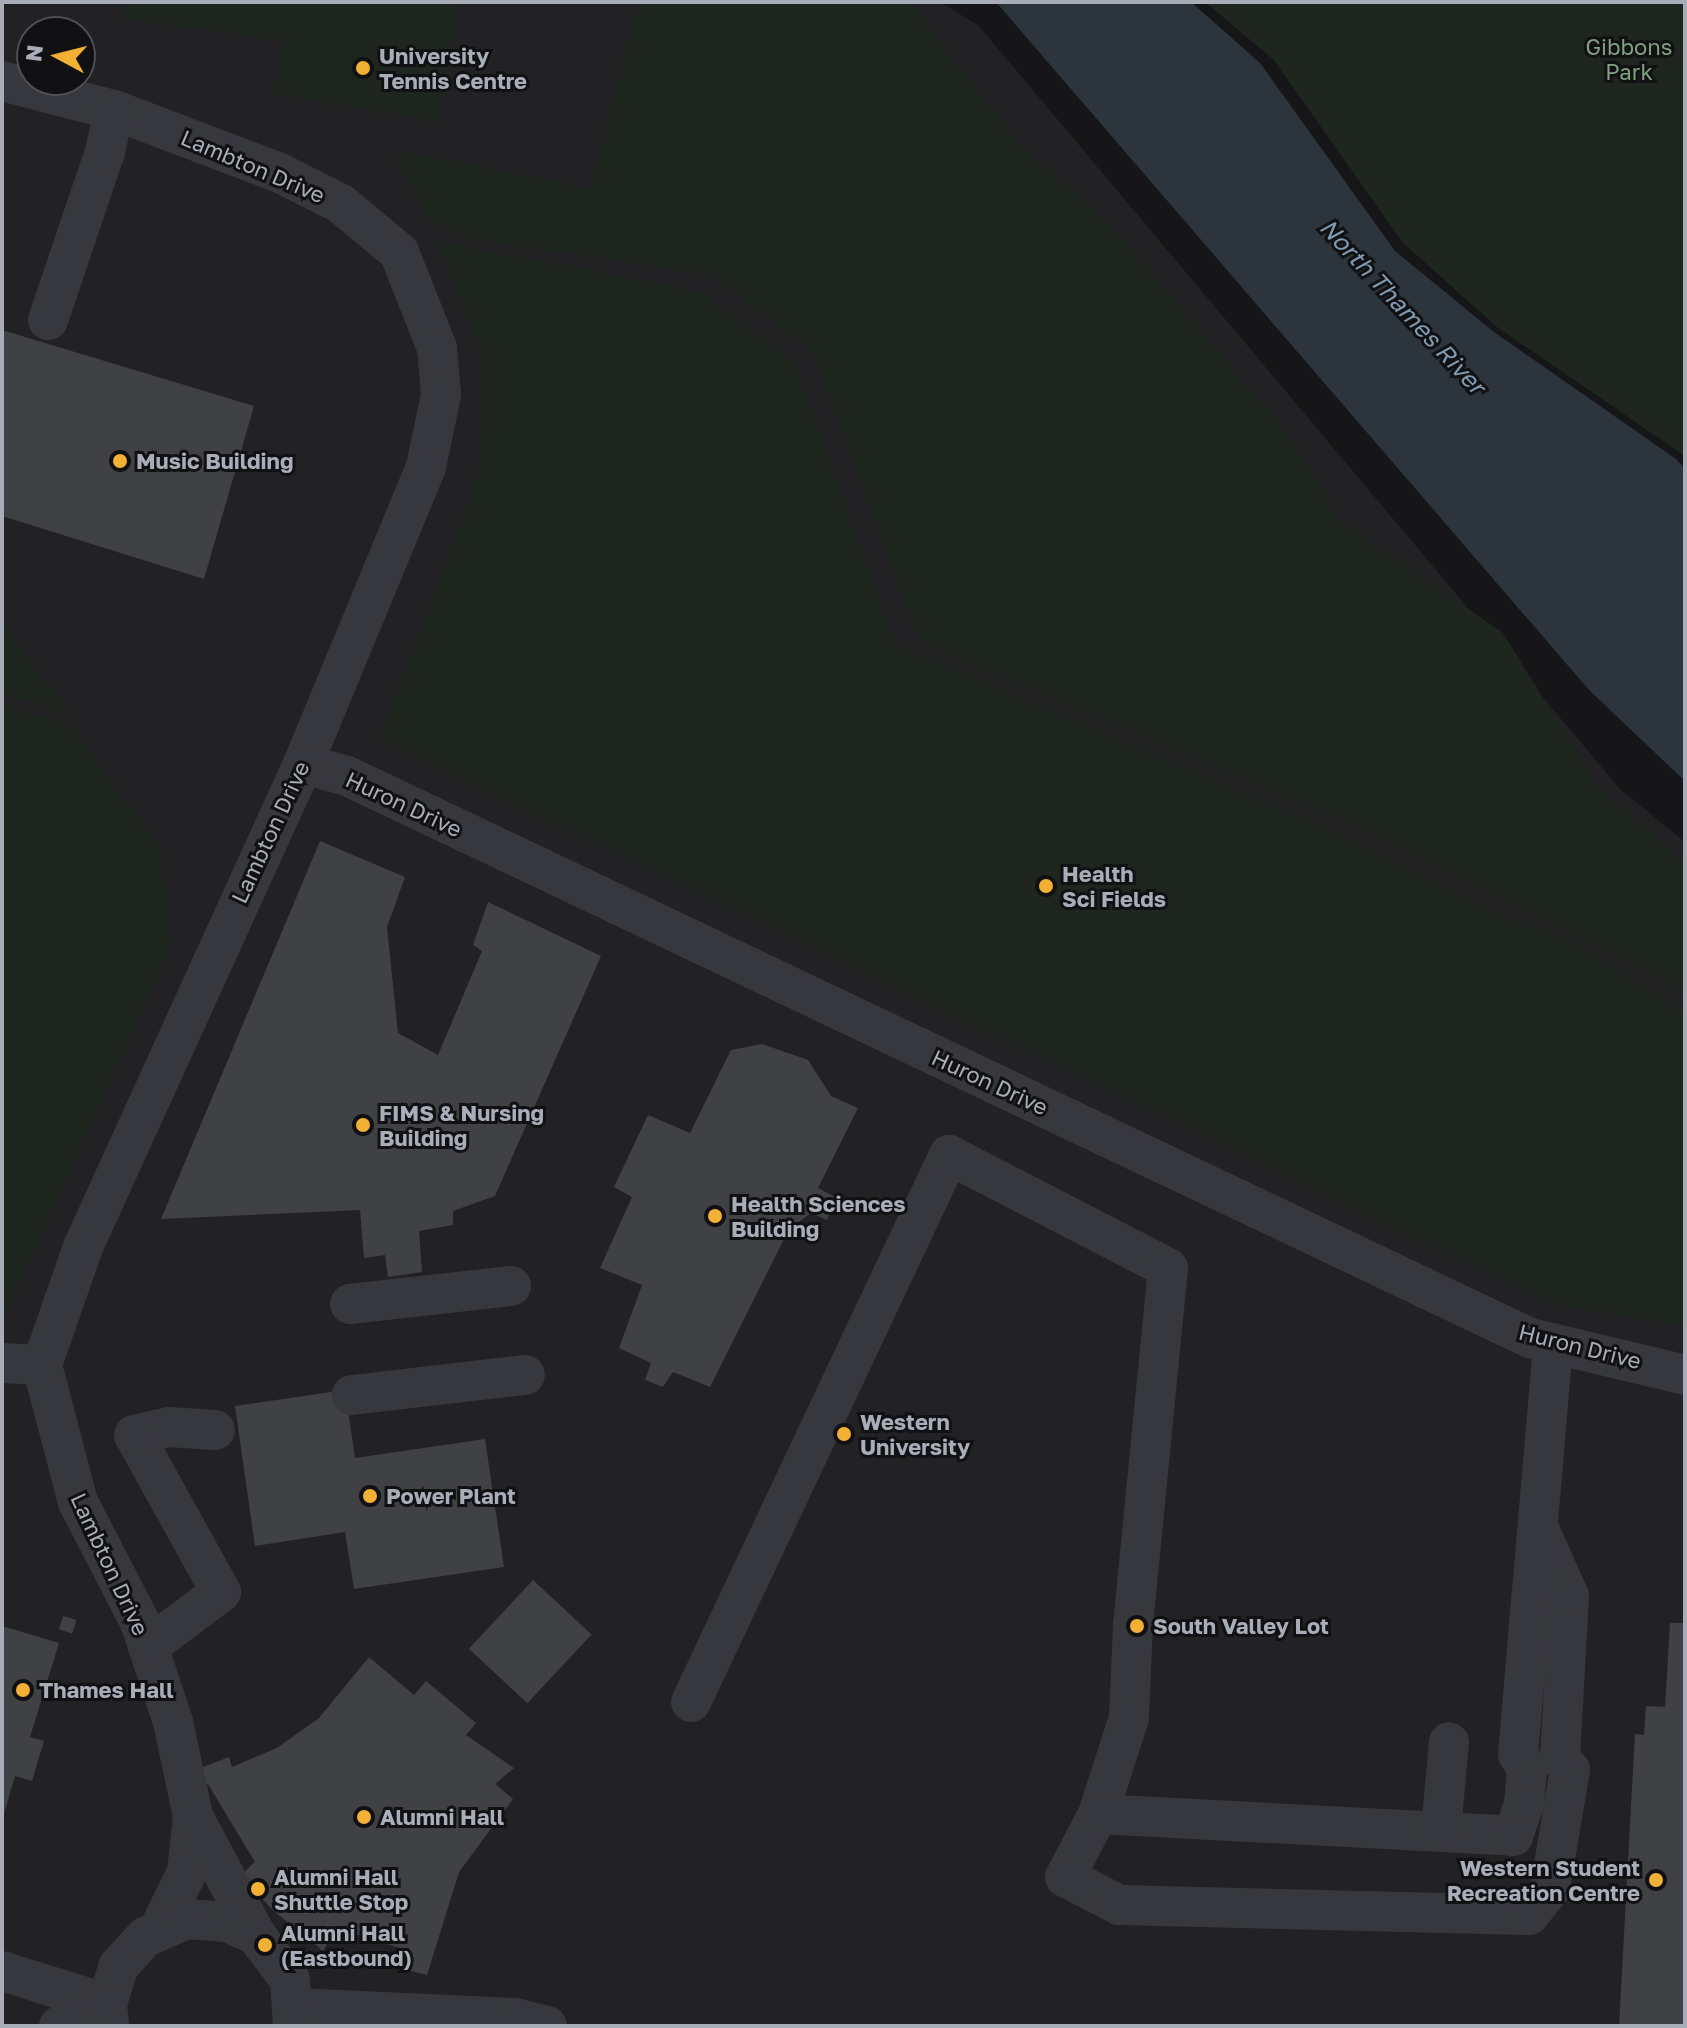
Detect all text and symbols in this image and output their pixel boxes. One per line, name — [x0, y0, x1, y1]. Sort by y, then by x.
north arrow — [16, 16, 96, 96]
park label: Gibbons Park — [1586, 33, 1672, 84]
place label: University Tennis Centre — [379, 42, 527, 94]
text: N — [19, 43, 48, 63]
marker: University Tennis Centre — [354, 59, 372, 77]
street label: Lambton Drive — [177, 124, 329, 208]
water label: North Thames River — [1314, 212, 1492, 400]
place label: Music Building — [136, 448, 293, 474]
marker: Music Building — [111, 452, 129, 470]
street label: Lambton Drive — [226, 757, 314, 907]
street label: Huron Drive — [342, 766, 466, 842]
place label: Health Sci Fields — [1062, 860, 1166, 912]
marker: Health Sci Fields — [1037, 877, 1055, 895]
street label: Huron Drive — [928, 1044, 1052, 1120]
place label: FIMS & Nursing Building — [379, 1099, 544, 1150]
marker: FIMS & Nursing Building — [354, 1116, 372, 1134]
place label: Health Sciences Building — [731, 1190, 906, 1242]
marker: Health Sciences Building — [706, 1207, 724, 1225]
street label: Huron Drive — [1516, 1318, 1644, 1374]
place label: Western University — [860, 1408, 970, 1460]
marker: Western University — [835, 1425, 853, 1443]
place label: Power Plant — [386, 1483, 516, 1509]
marker: Power Plant — [361, 1487, 379, 1505]
street label: Lambton Drive — [66, 1489, 154, 1639]
place label: South Valley Lot — [1153, 1613, 1329, 1639]
marker: South Valley Lot — [1128, 1617, 1146, 1635]
place label: Thames Hall — [39, 1677, 174, 1703]
marker: Thames Hall — [14, 1681, 32, 1699]
place label: Alumni Hall — [380, 1804, 504, 1830]
marker: Alumni Hall — [355, 1808, 373, 1826]
place label: Western Student Recreation Centre — [1447, 1854, 1640, 1906]
place label: Alumni Hall Shuttle Stop — [274, 1863, 408, 1914]
marker: Western Student Recreation Centre — [1647, 1871, 1665, 1889]
marker: Alumni Hall Shuttle Stop — [249, 1880, 267, 1898]
place label: Alumni Hall (Eastbound) — [281, 1919, 412, 1970]
marker: Alumni Hall (Eastbound) — [256, 1936, 274, 1954]

